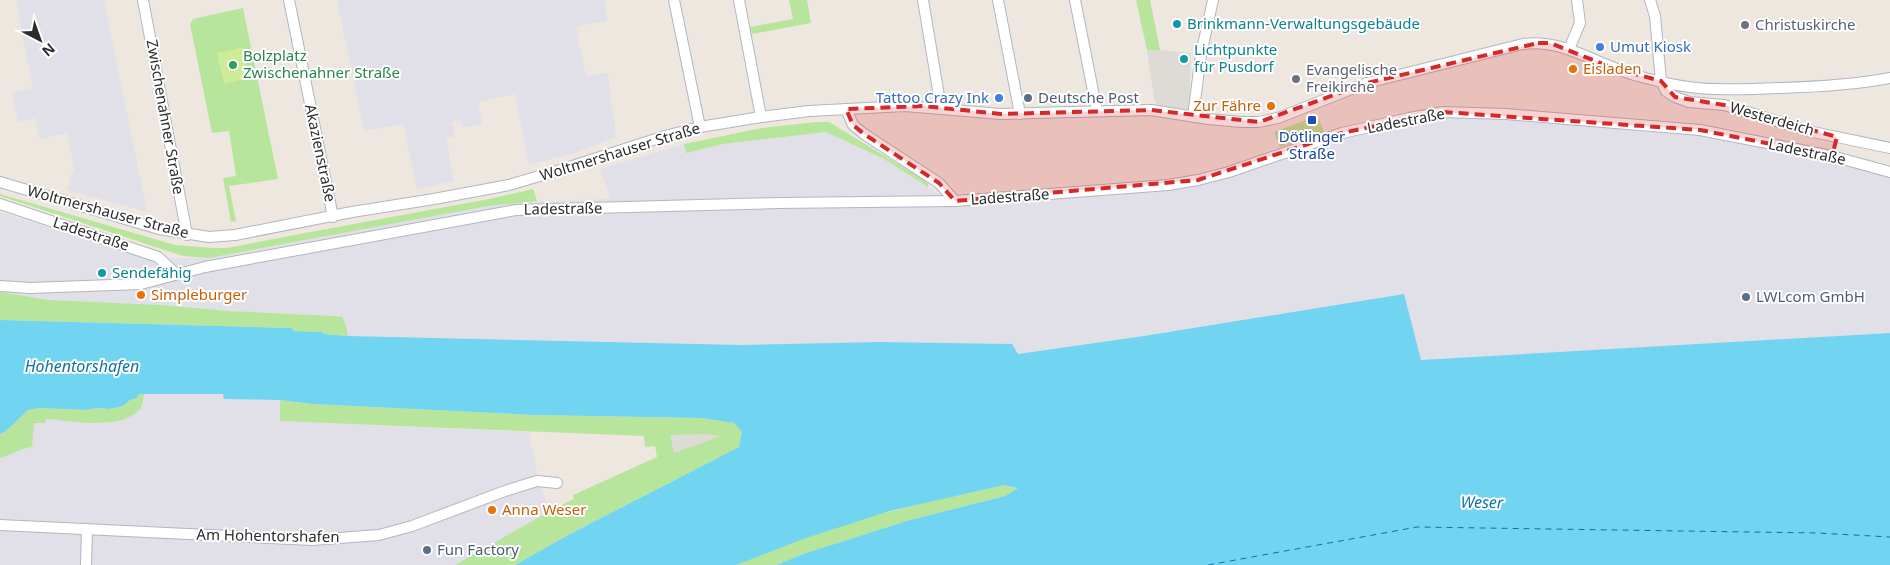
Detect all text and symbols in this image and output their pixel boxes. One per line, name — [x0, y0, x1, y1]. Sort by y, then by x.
place label: Brinkmann-Verwaltungsgebäude — [1187, 13, 1420, 33]
place label: Christuskirche — [1755, 14, 1856, 34]
north arrow — [15, 15, 65, 65]
marker: Brinkmann-Verwaltungsgebäude — [1171, 18, 1183, 30]
marker: Christuskirche — [1739, 19, 1751, 31]
place label: Umut Kiosk — [1610, 36, 1691, 56]
street label: Zwischenahner Straße — [143, 38, 189, 196]
text: N — [38, 39, 59, 61]
place label: Lichtpunkte für Pusdorf — [1194, 39, 1277, 76]
marker: Umut Kiosk — [1594, 41, 1606, 53]
place label: Bolzplatz Zwischenahner Straße — [243, 45, 400, 82]
marker: Lichtpunkte für Pusdorf — [1178, 53, 1190, 65]
place label: Eisladen — [1583, 58, 1642, 78]
marker: Bolzplatz Zwischenahner Straße — [227, 59, 239, 71]
place label: Evangelische Freikirche — [1306, 59, 1397, 96]
marker: Eisladen — [1567, 63, 1579, 75]
marker: Evangelische Freikirche — [1290, 73, 1302, 85]
place label: Tattoo Crazy Ink — [876, 87, 989, 107]
place label: Deutsche Post — [1038, 87, 1139, 107]
marker: Tattoo Crazy Ink — [993, 92, 1005, 104]
marker: Deutsche Post — [1022, 92, 1034, 104]
place label: Zur Fähre — [1193, 95, 1261, 115]
street label: Westerdeich — [1728, 96, 1817, 140]
marker: Zur Fähre — [1265, 100, 1277, 112]
street label: Akazienstraße — [301, 102, 341, 204]
street label: Ladestraße — [1365, 103, 1446, 137]
marker: Dötlinger Straße — [1306, 114, 1318, 126]
street label: Woltmershauser Straße — [537, 117, 702, 185]
place label: Dötlinger Straße — [1279, 126, 1345, 163]
street label: Ladestraße — [1767, 133, 1848, 169]
street label: Woltmershauser Straße — [25, 180, 191, 242]
street label: Ladestraße — [970, 183, 1050, 209]
street label: Ladestraße — [523, 197, 603, 219]
street label: Ladestraße — [51, 211, 132, 255]
place label: Sendefähig — [112, 262, 192, 282]
marker: Sendefähig — [96, 267, 108, 279]
place label: Simpleburger — [151, 284, 247, 304]
place label: LWLcom GmbH — [1756, 286, 1865, 306]
marker: Simpleburger — [135, 289, 147, 301]
marker: LWLcom GmbH — [1740, 291, 1752, 303]
water label: Hohentorshafen — [25, 355, 139, 377]
water label: Weser — [1460, 491, 1504, 513]
place label: Anna Weser — [502, 499, 586, 519]
marker: Anna Weser — [486, 504, 498, 516]
street label: Am Hohentorshafen — [196, 524, 340, 546]
place label: Fun Factory — [437, 539, 519, 559]
marker: Fun Factory — [421, 544, 433, 556]

